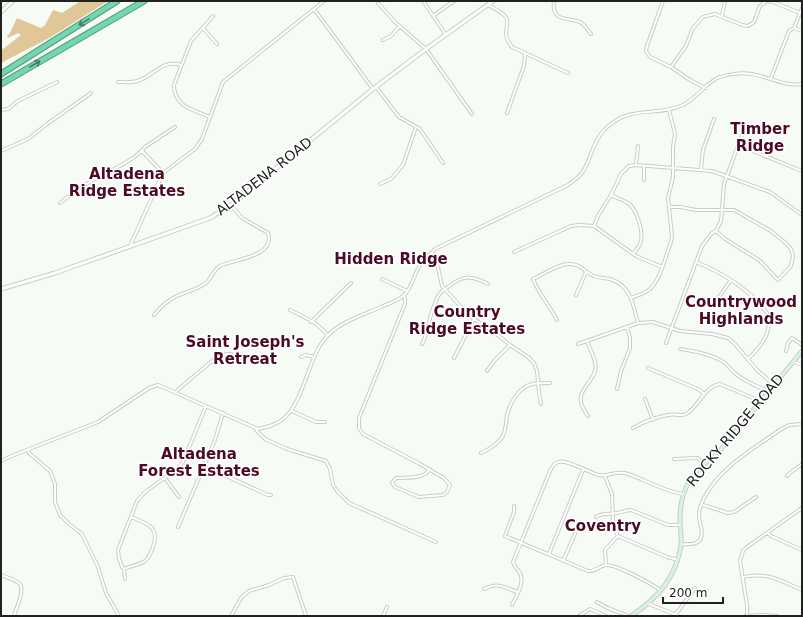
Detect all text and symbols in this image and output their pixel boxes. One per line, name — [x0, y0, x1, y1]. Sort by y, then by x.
one-way arrow — [78, 18, 90, 26]
one-way arrow — [29, 60, 41, 68]
district label: Timber Ridge — [730, 120, 790, 155]
street label: ALTADENA ROAD — [213, 134, 315, 218]
district label: Altadena Ridge Estates — [69, 165, 185, 200]
district label: Hidden Ridge — [334, 250, 448, 268]
district label: Countrywood Highlands — [685, 293, 797, 328]
district label: Country Ridge Estates — [409, 303, 525, 338]
district label: Saint Joseph's Retreat — [185, 333, 305, 368]
street label: ROCKY RIDGE ROAD — [683, 371, 787, 489]
district label: Altadena Forest Estates — [138, 445, 260, 480]
district label: Coventry — [565, 517, 641, 535]
scale bar — [663, 579, 723, 605]
text: 200 m — [669, 586, 707, 600]

